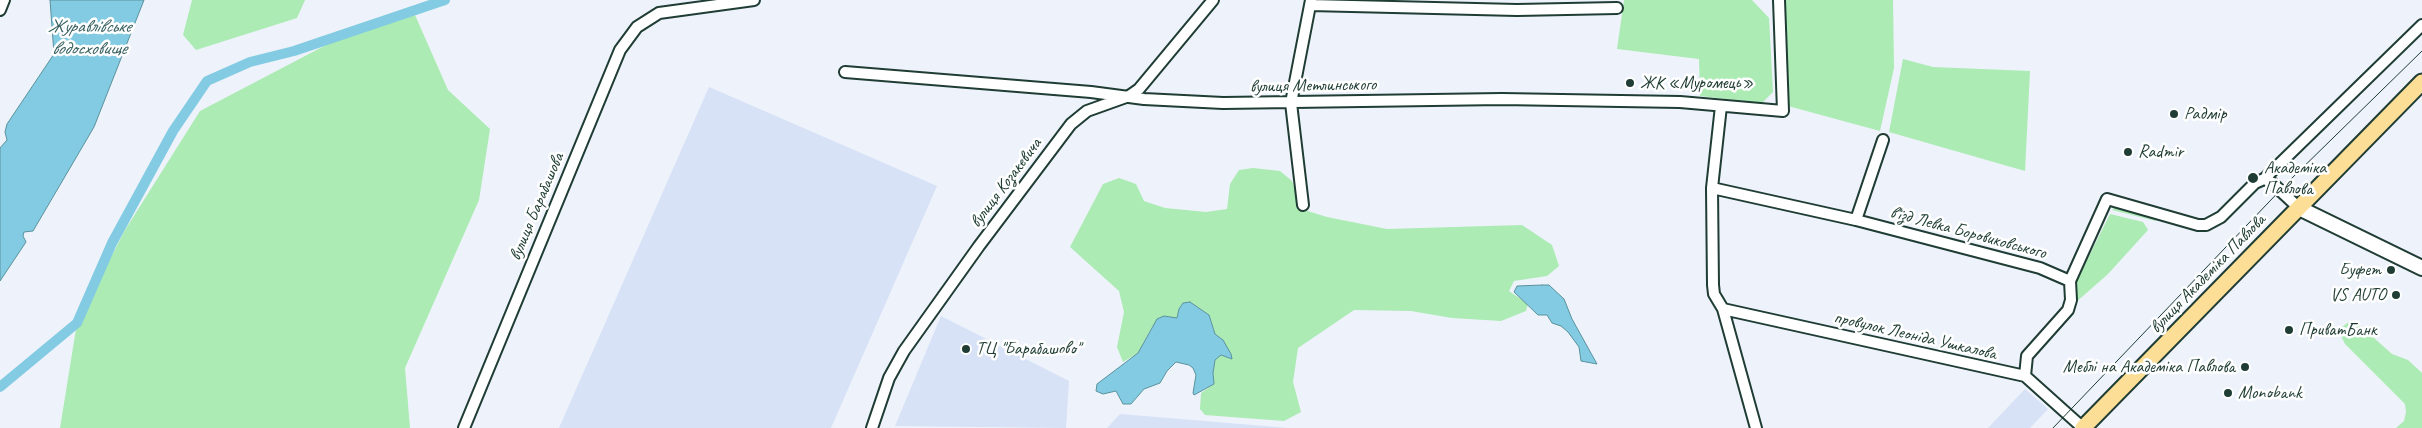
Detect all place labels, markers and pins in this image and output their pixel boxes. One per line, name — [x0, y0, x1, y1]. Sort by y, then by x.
place label: ЖК «Муромець» — [1640, 72, 1753, 94]
marker: ЖК «Муромець» — [1624, 77, 1636, 89]
place label: Радмір — [2184, 103, 2226, 125]
marker: Радмір — [2168, 108, 2180, 120]
place label: Radmir — [2138, 141, 2183, 163]
marker: Radmir — [2122, 146, 2134, 158]
place label: Академіка Павлова — [2264, 157, 2326, 200]
marker: Академіка Павлова — [2246, 171, 2260, 185]
place label: Буфет — [2339, 259, 2381, 281]
marker: Буфет — [2385, 264, 2397, 276]
place label: VS AUTO — [2330, 284, 2386, 306]
marker: VS AUTO — [2390, 289, 2402, 301]
place label: ПриватБанк — [2299, 319, 2376, 341]
marker: ПриватБанк — [2283, 324, 2295, 336]
place label: ТЦ "Барабашово" — [976, 338, 1080, 360]
marker: ТЦ "Барабашово" — [960, 343, 972, 355]
place label: Меблі на Академіка Павлова — [2063, 356, 2235, 378]
marker: Меблі на Академіка Павлова — [2239, 361, 2251, 373]
place label: Monobank — [2238, 382, 2302, 404]
marker: Monobank — [2222, 387, 2234, 399]

